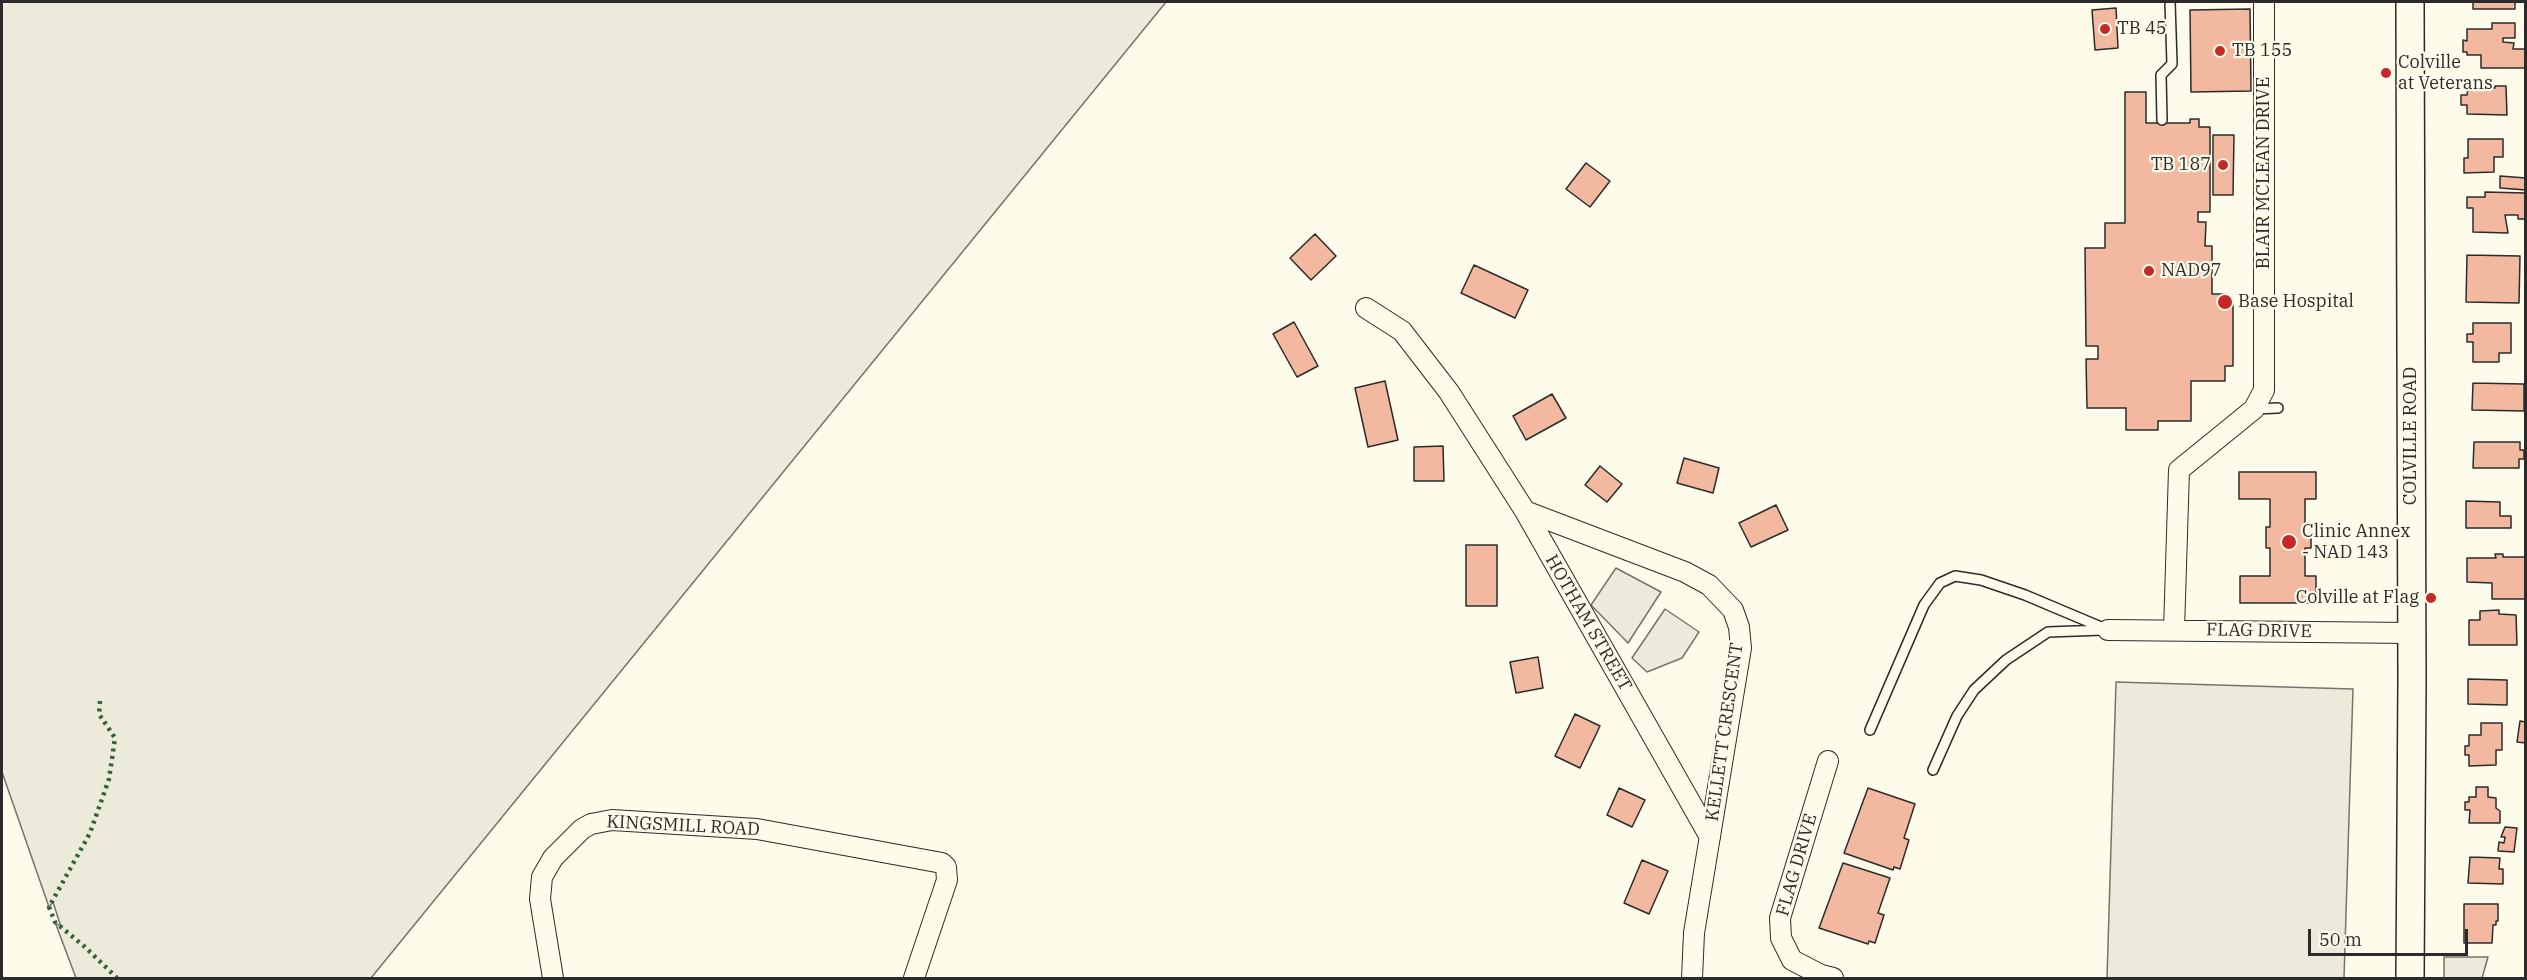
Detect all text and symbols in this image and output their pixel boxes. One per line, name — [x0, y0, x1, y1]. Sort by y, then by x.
place label: TB 45 — [2117, 18, 2167, 40]
marker: TB 45 — [2098, 22, 2112, 36]
place label: TB 155 — [2232, 40, 2292, 62]
marker: TB 155 — [2213, 44, 2227, 58]
place label: Colville at Veterans — [2398, 52, 2493, 94]
marker: Colville at Veterans — [2379, 66, 2393, 80]
street label: BLAIR MCLEAN DRIVE — [2253, 77, 2275, 269]
place label: TB 187 — [2151, 154, 2211, 176]
marker: TB 187 — [2216, 158, 2230, 172]
place label: NAD97 — [2161, 260, 2221, 282]
marker: NAD97 — [2142, 264, 2156, 278]
place label: Base Hospital — [2238, 291, 2354, 313]
marker: Base Hospital — [2216, 293, 2234, 311]
street label: COLVILLE ROAD — [2400, 367, 2422, 505]
place label: Clinic Annex - NAD 143 — [2302, 521, 2410, 564]
marker: Clinic Annex - NAD 143 — [2280, 533, 2298, 551]
street label: HOTHAM STREET — [1540, 551, 1636, 695]
place label: Colville at Flag — [2296, 587, 2419, 609]
marker: Colville at Flag — [2424, 591, 2438, 605]
street label: FLAG DRIVE — [2206, 619, 2312, 643]
street label: KELLETT CRESCENT — [1702, 641, 1748, 823]
street label: KINGSMILL ROAD — [606, 811, 760, 841]
street label: FLAG DRIVE — [1772, 811, 1822, 919]
scale bar — [2311, 917, 2472, 955]
text: 50 m — [2319, 928, 2362, 951]

